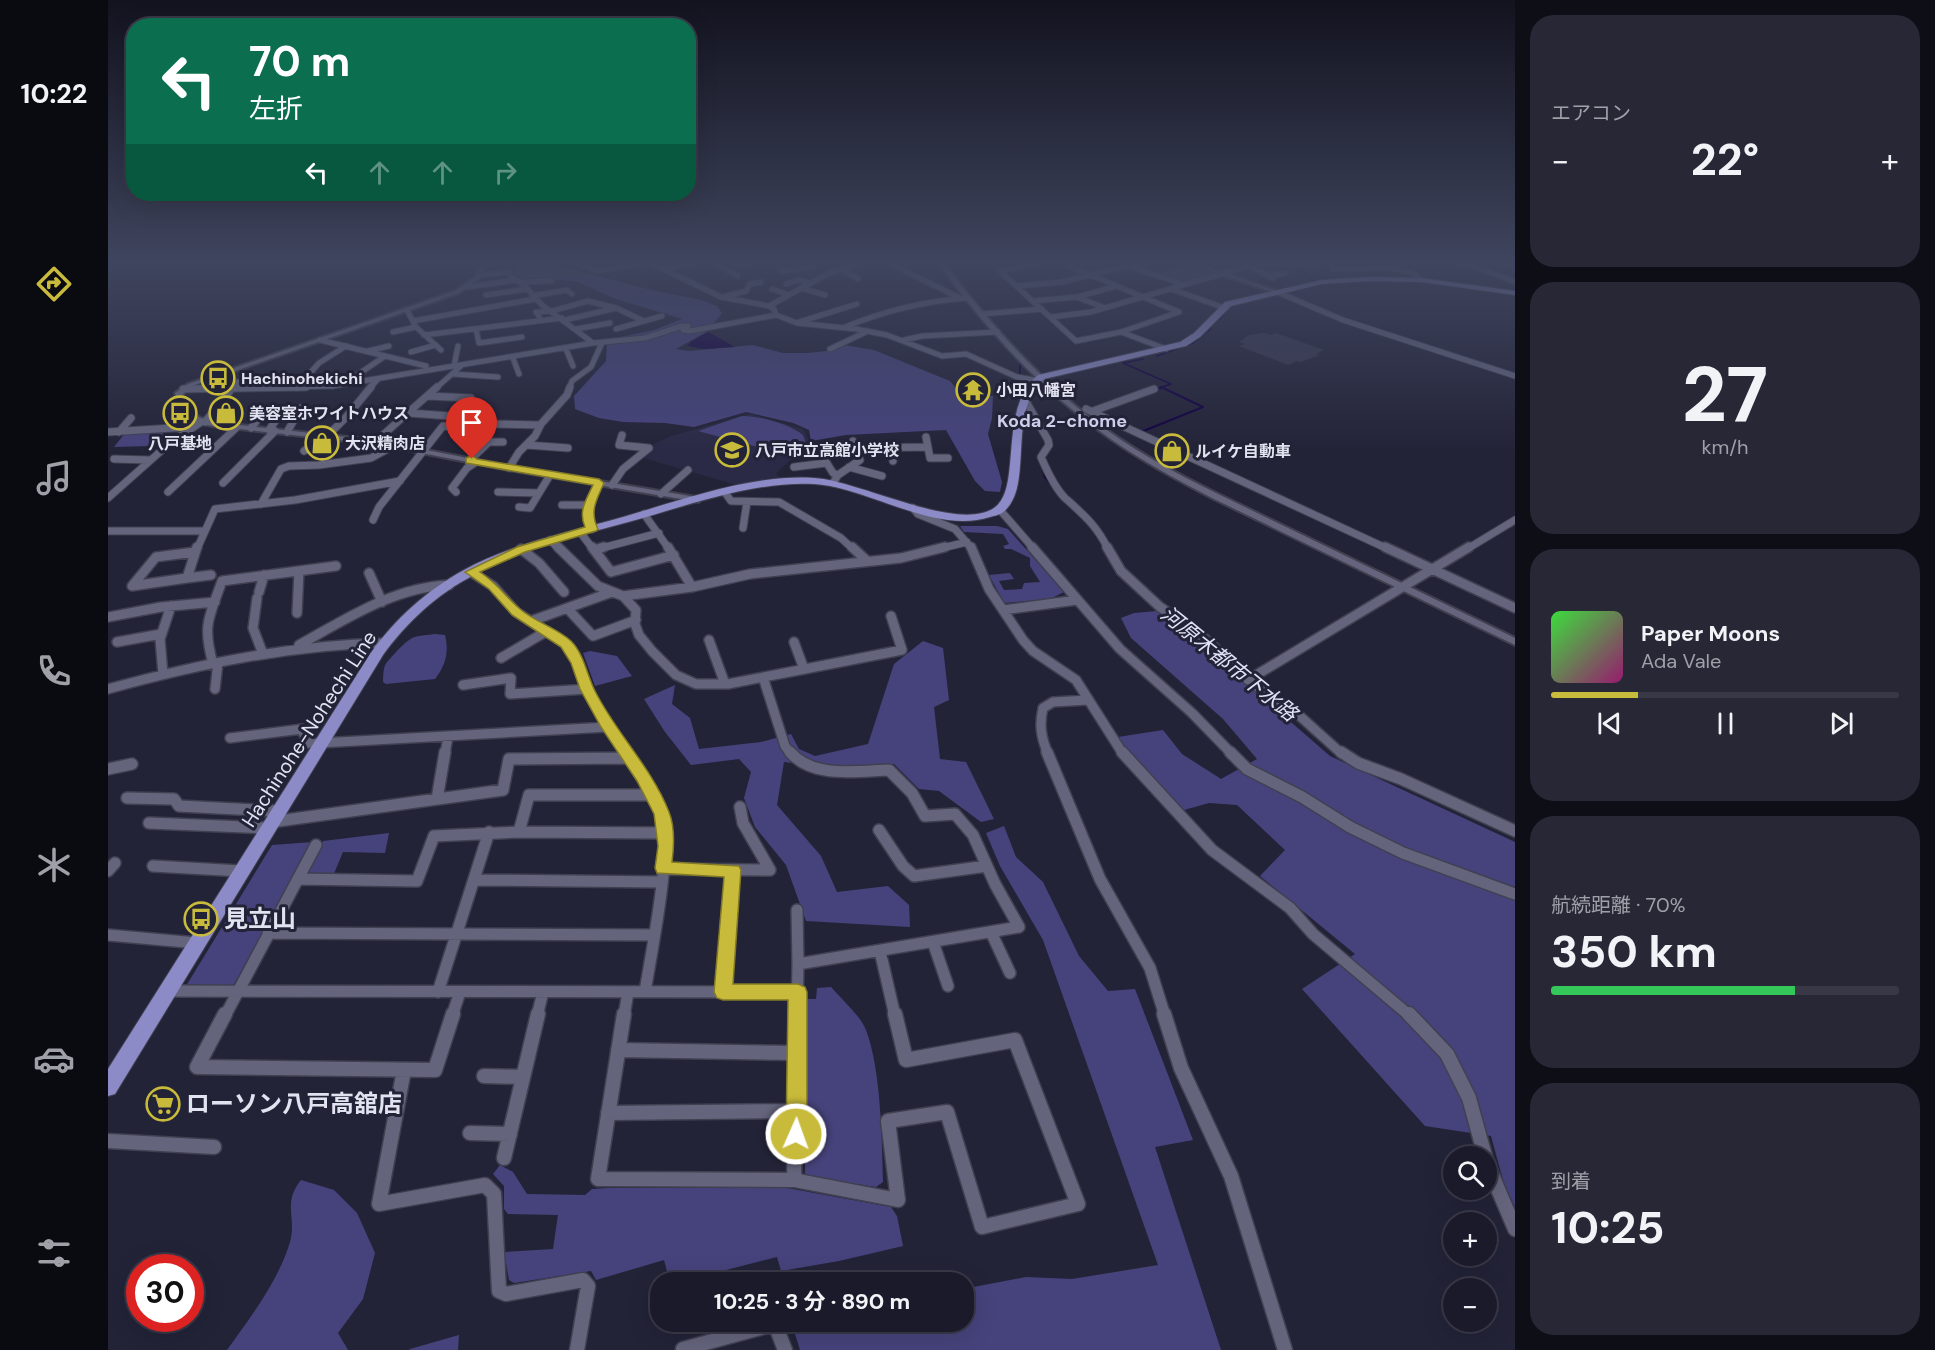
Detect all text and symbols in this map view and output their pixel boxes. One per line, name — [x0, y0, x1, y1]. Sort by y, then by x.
text: 70 m — [249, 34, 350, 89]
icon: left — [150, 42, 228, 120]
text: 10:22 — [21, 76, 87, 111]
text: 左折 — [249, 91, 303, 126]
text: エアコン — [1551, 100, 1631, 126]
text: 22° — [1691, 130, 1759, 189]
text: − — [1551, 139, 1569, 182]
text: + — [1881, 139, 1899, 182]
icon: left — [300, 156, 333, 189]
icon: ahead — [363, 156, 396, 189]
icon: ahead — [426, 156, 459, 189]
icon: right — [489, 156, 522, 189]
icon: directions — [33, 263, 75, 305]
text: 27 — [1682, 344, 1768, 445]
bus stop icon: Hachinohekichi — [200, 360, 236, 396]
place label: Hachinohekichi — [241, 368, 363, 389]
temple icon: 小田八幡宮 — [955, 372, 991, 408]
place label: 小田八幡宮 — [996, 380, 1076, 401]
bus stop icon: 八戸基地 — [162, 395, 198, 431]
shop icon: 美容室ホワイトハウス — [208, 395, 244, 431]
pin — [446, 397, 497, 459]
place label: 美容室ホワイトハウス — [249, 403, 409, 424]
icon: arrive — [455, 406, 488, 439]
district label: Koda 2-chome — [997, 409, 1127, 433]
shop icon: 大沢精肉店 — [304, 425, 340, 461]
school or university icon: 八戸市立高館小学校 — [714, 432, 750, 468]
place label: 八戸基地 — [148, 433, 212, 454]
place label: 大沢精肉店 — [345, 433, 425, 454]
shop icon: ルイケ自動車 — [1154, 433, 1190, 469]
text: km/h — [1701, 434, 1749, 460]
place label: 八戸市立高館小学校 — [755, 440, 899, 461]
place label: ルイケ自動車 — [1195, 441, 1291, 462]
icon: music — [33, 457, 75, 499]
water label: 河原木都市下水路 — [1155, 600, 1305, 729]
text: Paper Moons — [1641, 619, 1780, 648]
street label: Hachinohe-Nohechi Line — [236, 626, 382, 832]
text: Ada Vale — [1641, 648, 1721, 674]
icon: phone — [33, 650, 75, 692]
icon: previous — [1593, 707, 1626, 740]
icon: pause — [1709, 707, 1742, 740]
icon: next — [1825, 707, 1858, 740]
icon: climate — [33, 844, 75, 886]
text: 航続距離 · 70% — [1551, 892, 1685, 918]
bus stop icon: 見立山 — [183, 901, 219, 937]
place label: 見立山 — [224, 903, 296, 934]
text: 350 km — [1551, 922, 1717, 981]
icon: car — [33, 1038, 75, 1080]
supermarket icon: ローソン八戸高舘店 — [145, 1086, 181, 1122]
place label: ローソン八戸高舘店 — [186, 1088, 402, 1119]
position arrow — [764, 1102, 828, 1166]
map controls — [1443, 1146, 1497, 1332]
button: search — [1443, 1146, 1497, 1200]
text: 到着 — [1551, 1168, 1591, 1194]
text: 10:25 — [1551, 1198, 1664, 1257]
button: + — [1443, 1212, 1497, 1266]
icon: filters — [33, 1232, 75, 1274]
speed limit sign: 30 — [126, 1254, 204, 1332]
button: − — [1443, 1278, 1497, 1332]
text: 10:25 · 3 分 · 890 m — [714, 1287, 910, 1316]

